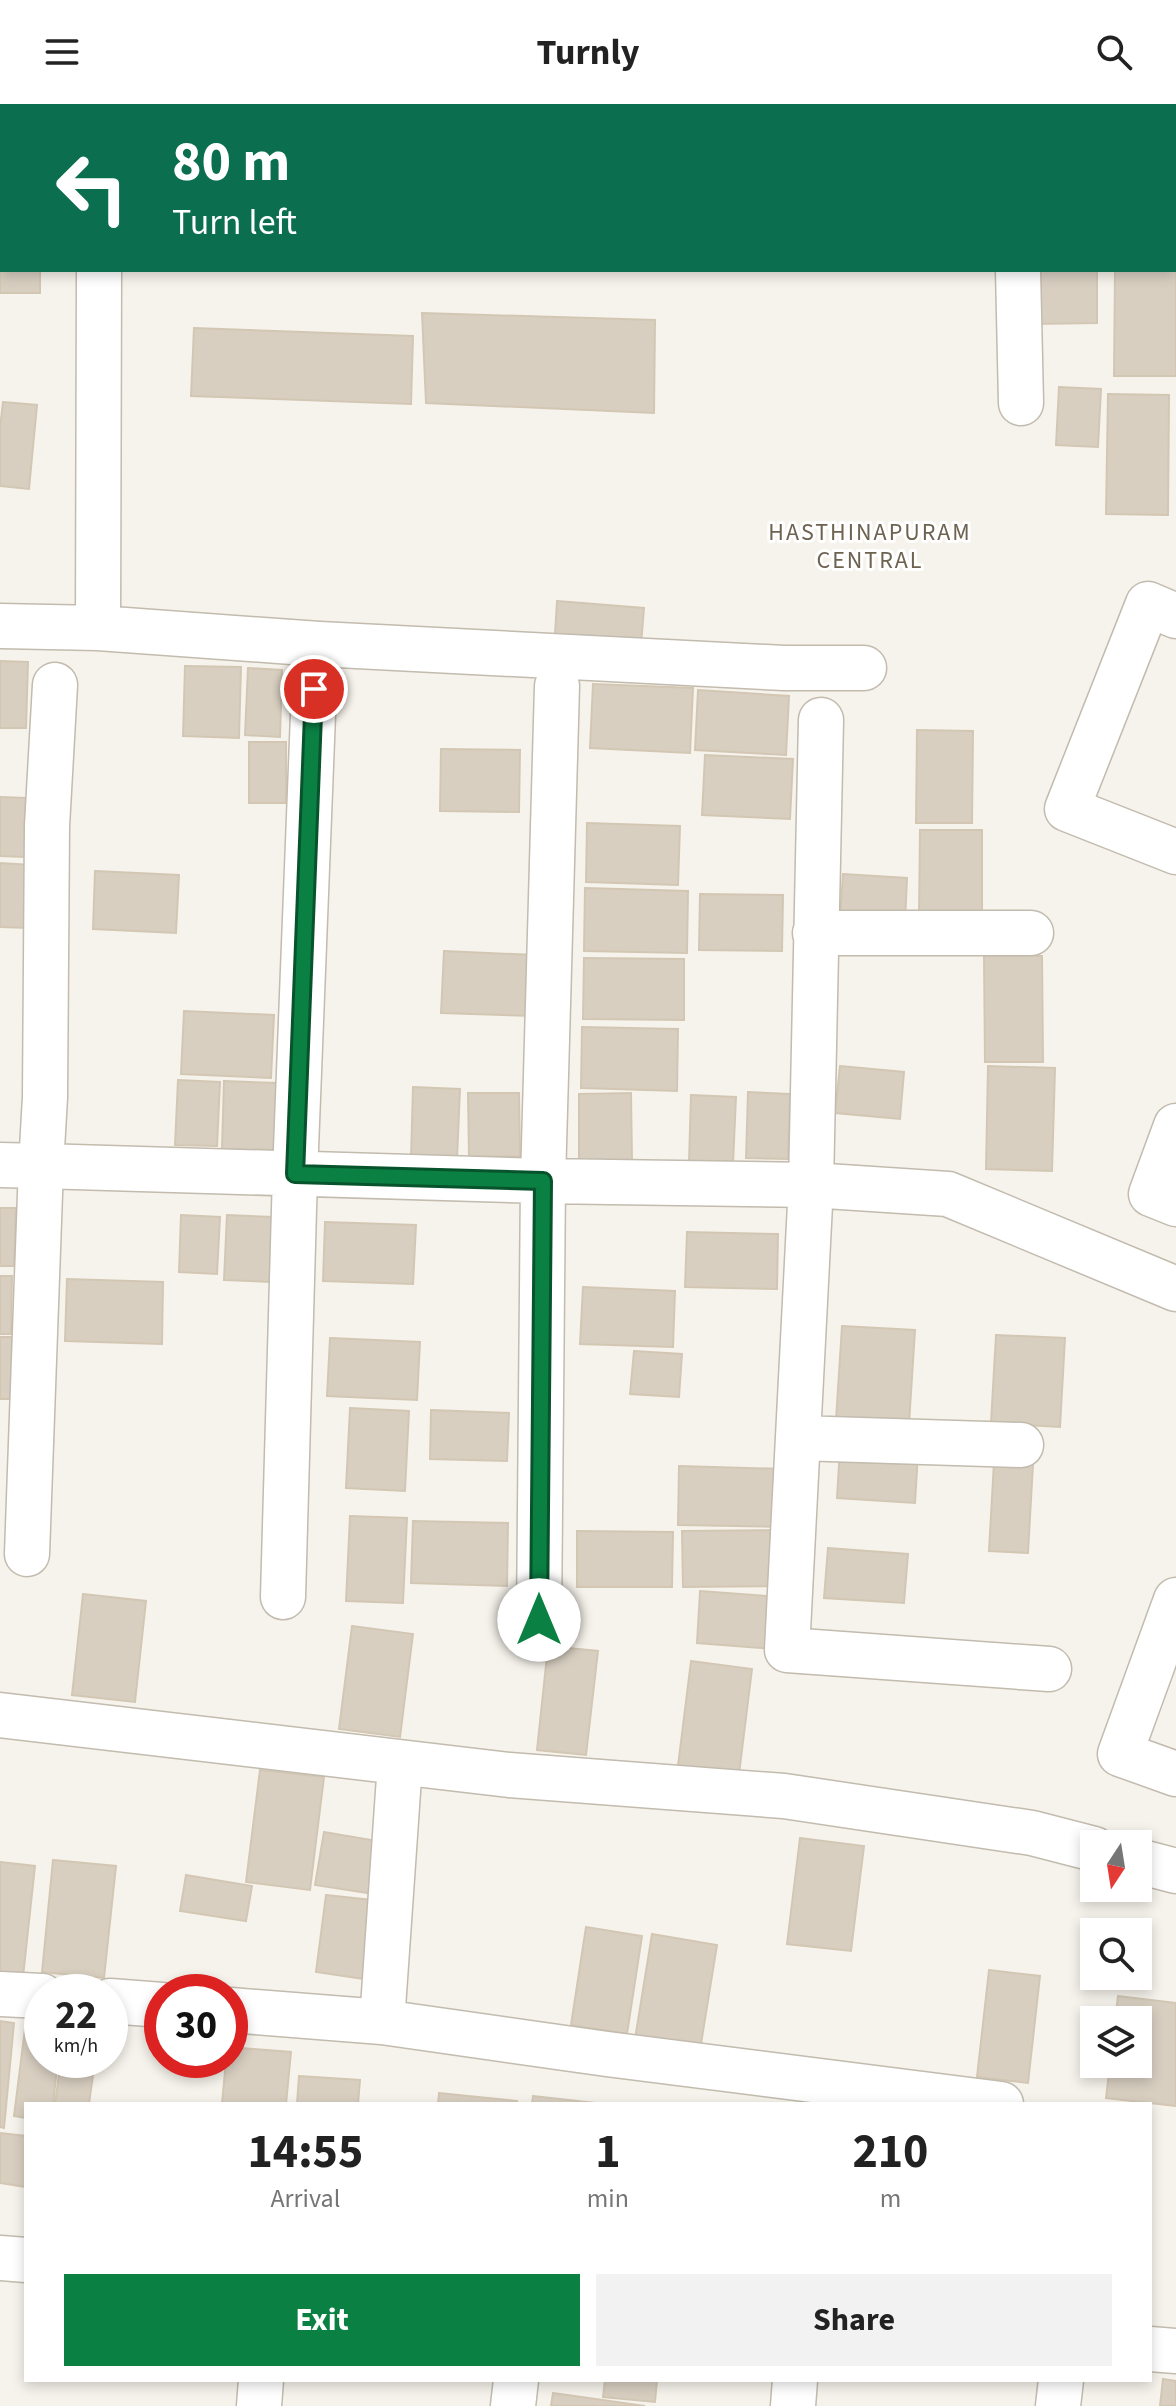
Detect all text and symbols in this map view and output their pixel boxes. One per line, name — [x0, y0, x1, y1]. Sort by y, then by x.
text: Turnly — [537, 27, 639, 78]
icon: menu — [40, 30, 84, 74]
icon: search — [1092, 30, 1136, 74]
text: 80 m — [172, 123, 290, 202]
icon: left — [40, 136, 144, 240]
text: Turn left — [172, 197, 297, 248]
district label: HASTHINAPURAM CENTRAL — [768, 515, 972, 578]
pin — [280, 655, 348, 723]
icon: arrive — [292, 667, 336, 711]
position arrow — [497, 1578, 581, 1662]
north arrow — [1080, 1830, 1152, 1902]
map controls — [1080, 1830, 1152, 2078]
button: search — [1080, 1918, 1152, 1990]
speed limit sign: 30 — [144, 1974, 248, 2078]
text: 22 — [55, 1987, 97, 2044]
button: layers — [1080, 2006, 1152, 2078]
text: km/h — [54, 2032, 98, 2060]
text: 14:55 — [247, 2118, 363, 2186]
text: 1 — [595, 2118, 621, 2186]
text: 210 — [852, 2118, 928, 2186]
text: Arrival — [270, 2180, 340, 2217]
text: min — [587, 2180, 629, 2217]
text: m — [880, 2180, 901, 2217]
button: Exit — [64, 2274, 580, 2366]
button: Share — [596, 2274, 1112, 2366]

